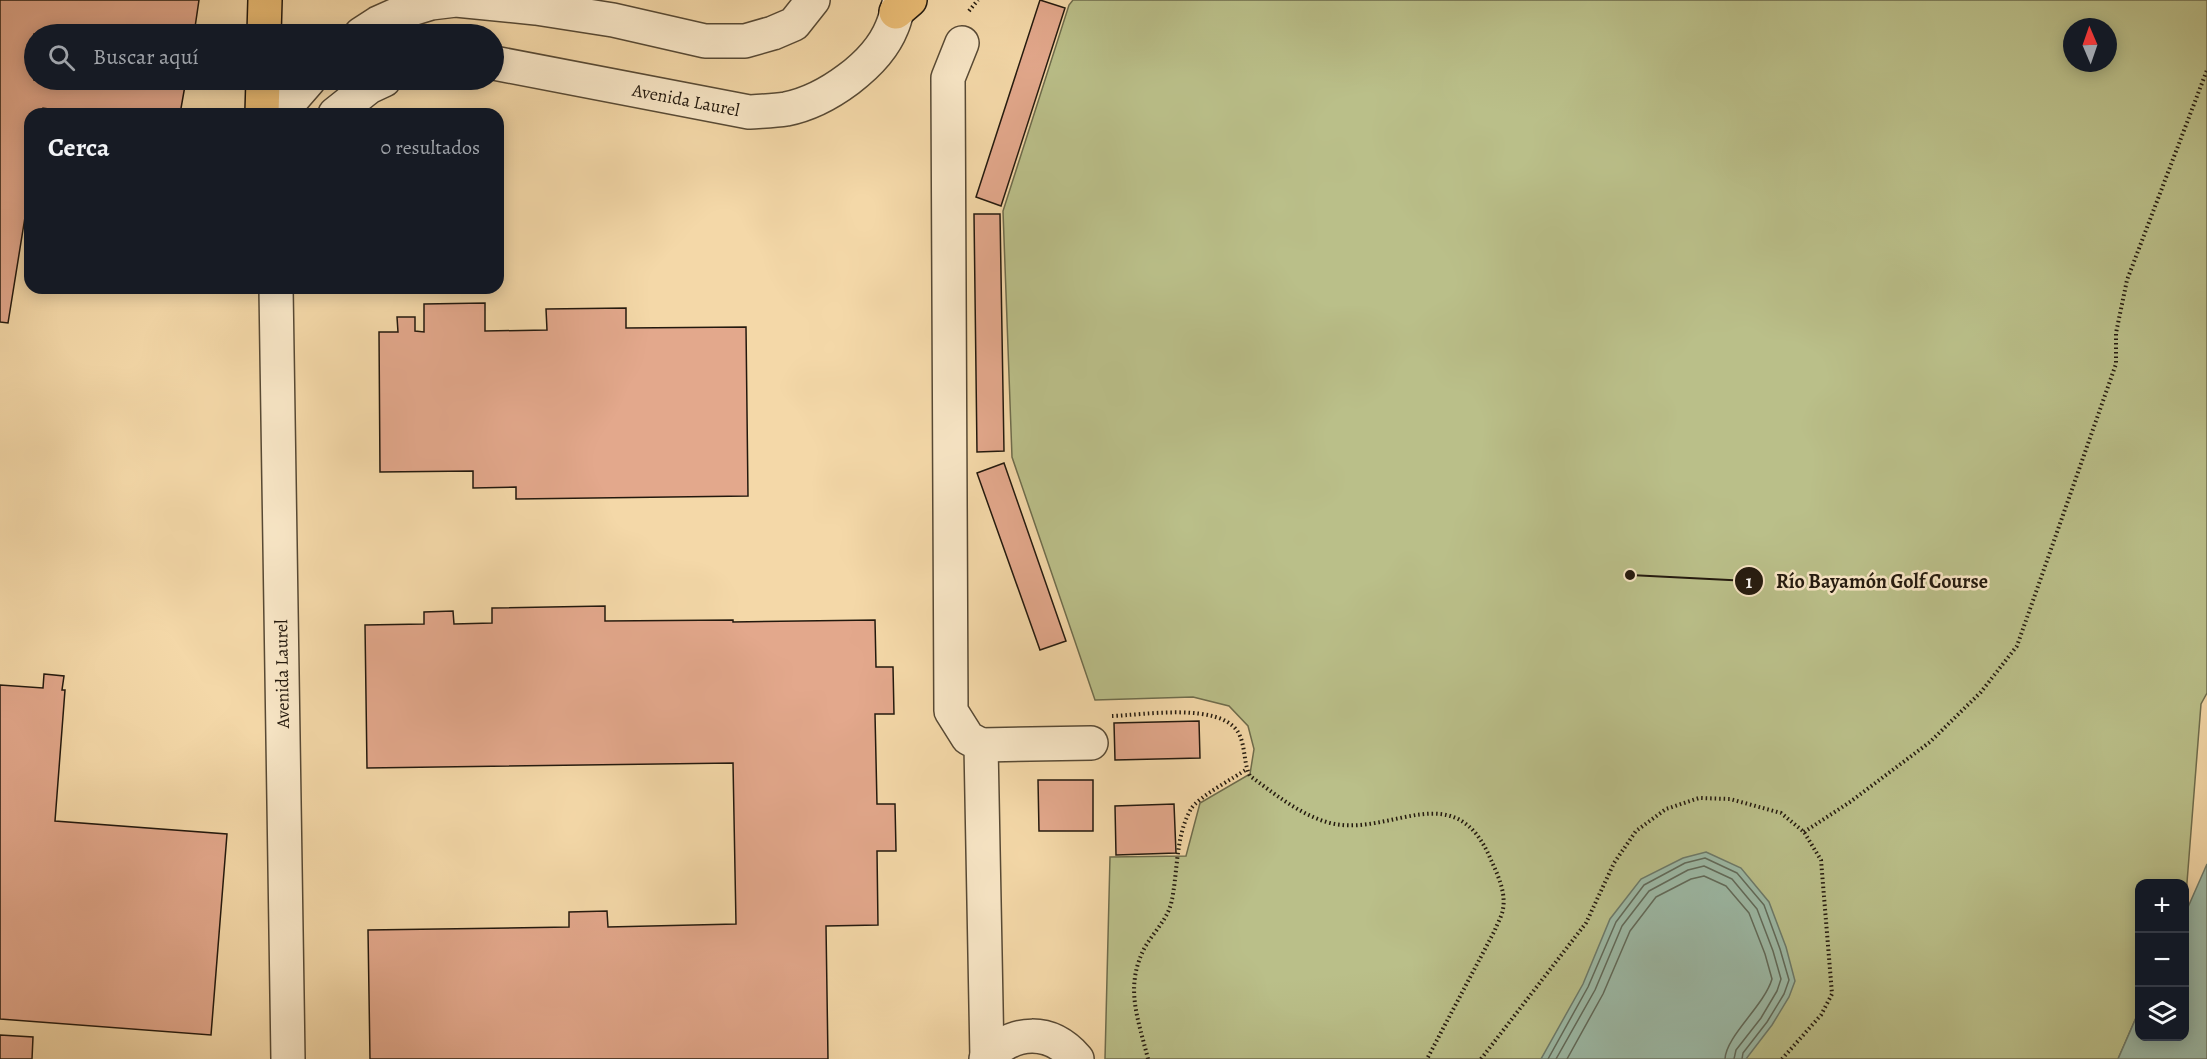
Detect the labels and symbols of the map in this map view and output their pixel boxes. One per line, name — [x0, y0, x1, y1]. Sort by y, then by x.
north arrow — [2063, 18, 2117, 72]
street label: Avenida Laurel — [629, 78, 742, 122]
callout: Río Bayamón Golf Course — [1734, 562, 2000, 600]
text: Río Bayamón Golf Course — [1776, 568, 1988, 595]
text: 1 — [1746, 570, 1753, 594]
street label: Avenida Laurel — [269, 619, 295, 730]

